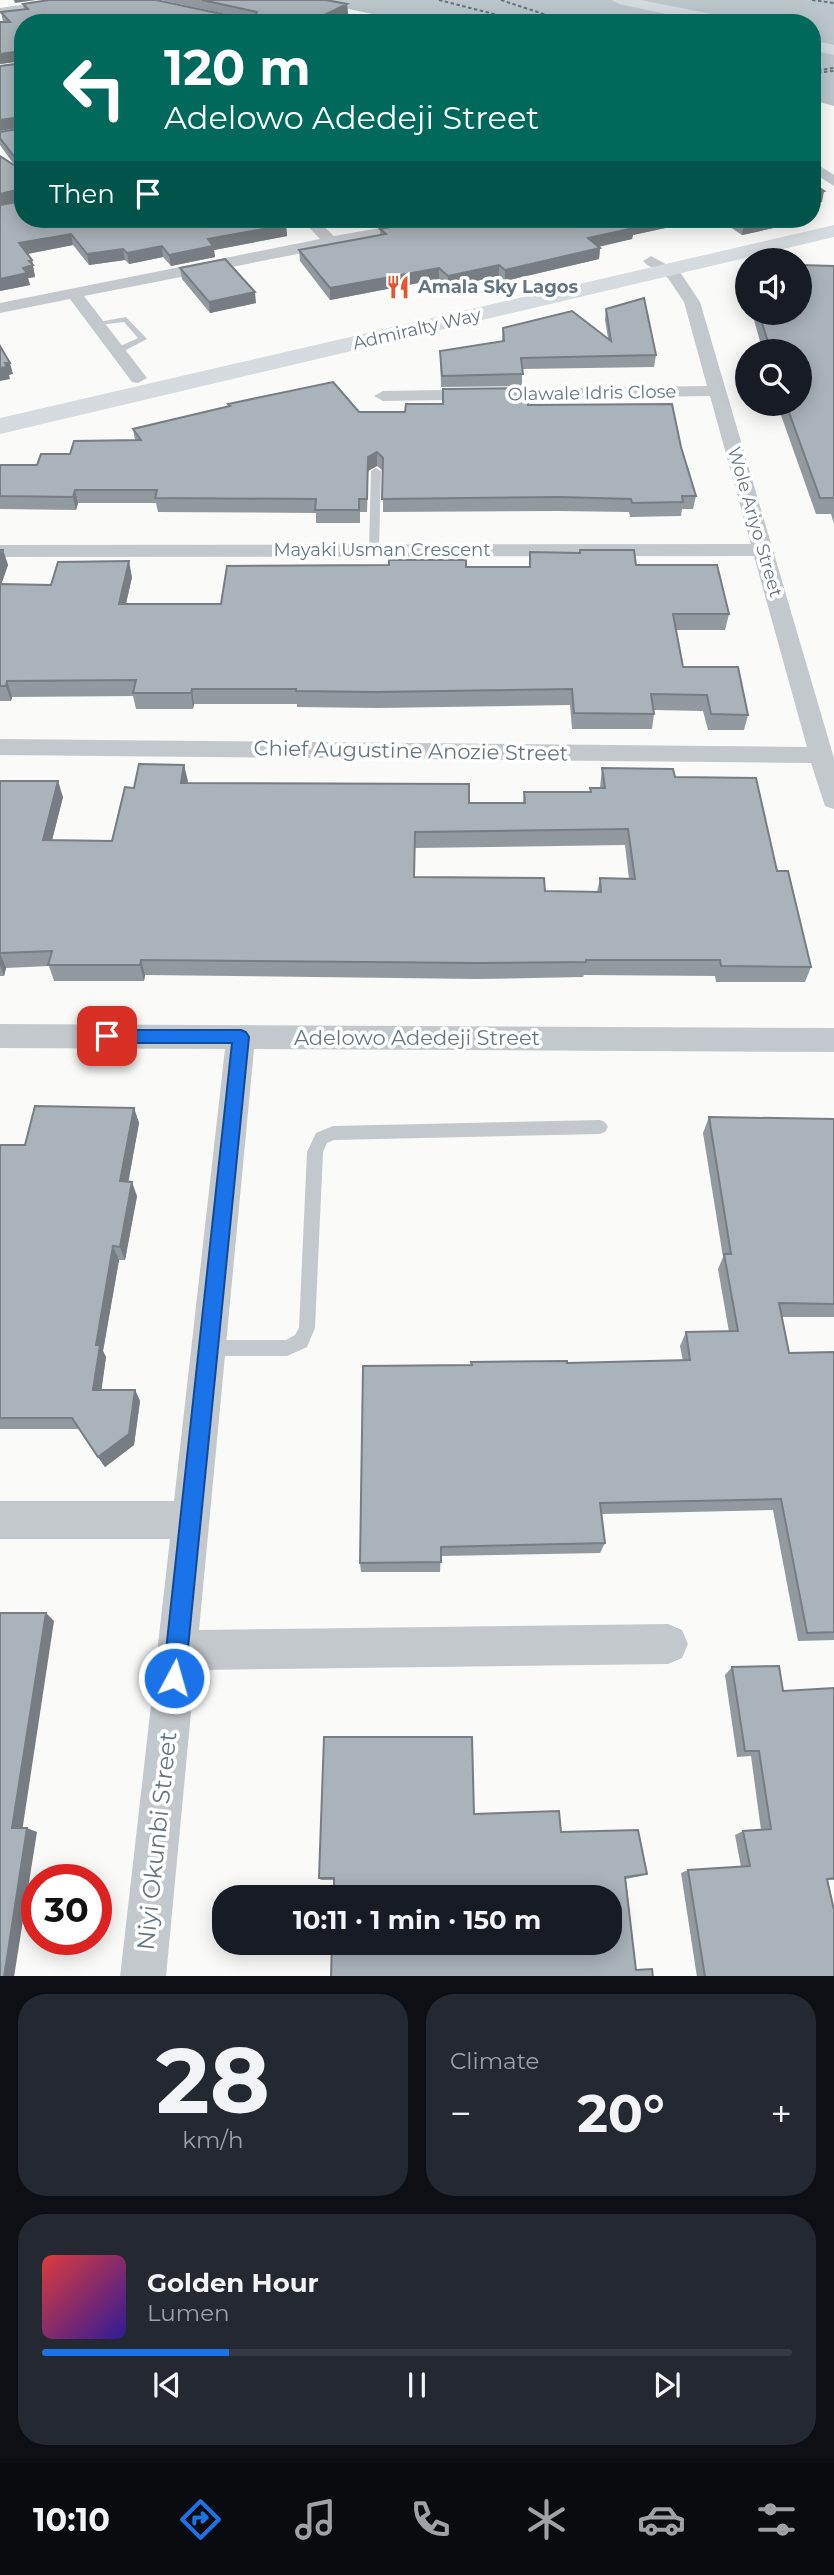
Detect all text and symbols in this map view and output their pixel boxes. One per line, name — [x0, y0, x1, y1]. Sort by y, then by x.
text: 120 m — [164, 38, 311, 97]
icon: left — [49, 42, 140, 133]
text: Adelowo Adedeji Street — [164, 98, 539, 137]
icon: arrive — [129, 175, 167, 213]
text: Then — [49, 178, 115, 210]
map controls — [735, 248, 812, 416]
button: sound — [735, 248, 812, 325]
restaurant icon: Amala Sky Lagos — [384, 273, 412, 301]
place label: Amala Sky Lagos — [417, 276, 579, 298]
street label: Admiralty Way — [351, 304, 483, 354]
button: search — [735, 339, 812, 416]
street label: Olawale Idris Close — [508, 381, 677, 405]
street label: Wole Ariyo Street — [723, 444, 787, 600]
street label: Mayaki Usman Crescent — [273, 539, 491, 561]
street label: Chief Augustine Anozie Street — [254, 735, 568, 766]
pin — [77, 1006, 137, 1066]
icon: arrive — [88, 1017, 126, 1055]
street label: Adelowo Adedeji Street — [294, 1025, 540, 1050]
position arrow — [137, 1641, 211, 1715]
street label: Niyi Okunbi Street — [131, 1730, 182, 1952]
speed limit sign: 30 — [21, 1864, 112, 1955]
text: 10:11 · 1 min · 150 m — [293, 1904, 541, 1936]
text: 28 — [156, 2025, 270, 2136]
text: Climate — [450, 2047, 539, 2075]
text: 20° — [577, 2082, 665, 2145]
text: − — [450, 2090, 472, 2137]
text: + — [770, 2090, 792, 2137]
text: km/h — [182, 2126, 244, 2154]
text: Golden Hour — [147, 2267, 319, 2299]
text: Lumen — [147, 2299, 230, 2327]
icon: previous — [148, 2366, 186, 2404]
icon: pause — [398, 2366, 436, 2404]
icon: next — [648, 2366, 686, 2404]
icon: directions — [176, 2495, 225, 2544]
icon: music — [291, 2495, 340, 2544]
icon: phone — [406, 2495, 455, 2544]
icon: climate — [522, 2495, 571, 2544]
icon: car — [637, 2495, 686, 2544]
icon: filters — [752, 2495, 801, 2544]
text: 10:10 — [33, 2500, 110, 2539]

